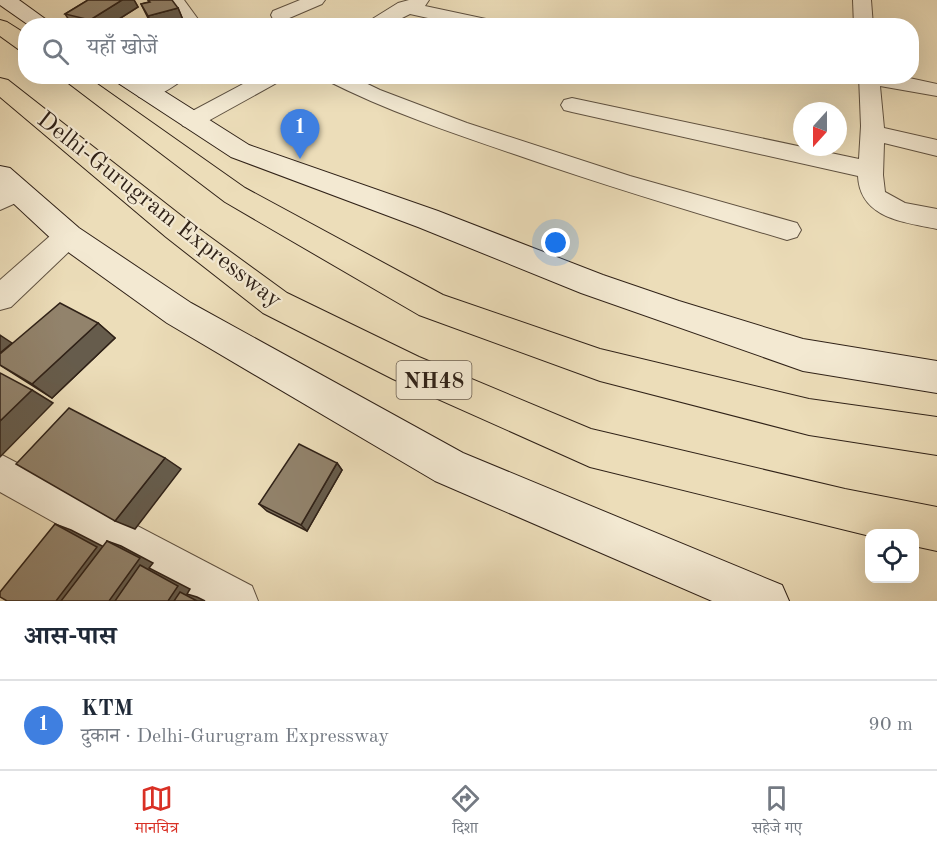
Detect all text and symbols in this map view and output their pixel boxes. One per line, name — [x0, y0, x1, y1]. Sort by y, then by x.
search box — [18, 18, 919, 84]
icon: search — [39, 35, 72, 68]
text: यहाँ खोजें — [87, 37, 158, 59]
north arrow — [793, 102, 847, 156]
street label: Delhi-Gurugram Expressway — [32, 108, 286, 313]
pin: 1 — [280, 110, 320, 159]
your location — [541, 228, 570, 257]
road number: NH48 — [396, 361, 472, 399]
map controls — [865, 529, 919, 583]
button: locate — [865, 529, 919, 583]
text: आस-पास — [24, 624, 116, 650]
text: KTM — [81, 698, 133, 720]
text: 1 — [38, 715, 49, 735]
text: 90 m — [868, 715, 913, 735]
text: दुकान · Delhi-Gurugram Expressway — [81, 727, 389, 747]
tab: मानचित्र — [135, 782, 178, 843]
tab: दिशा — [449, 782, 482, 843]
tab: सहेजे गए — [752, 782, 802, 843]

